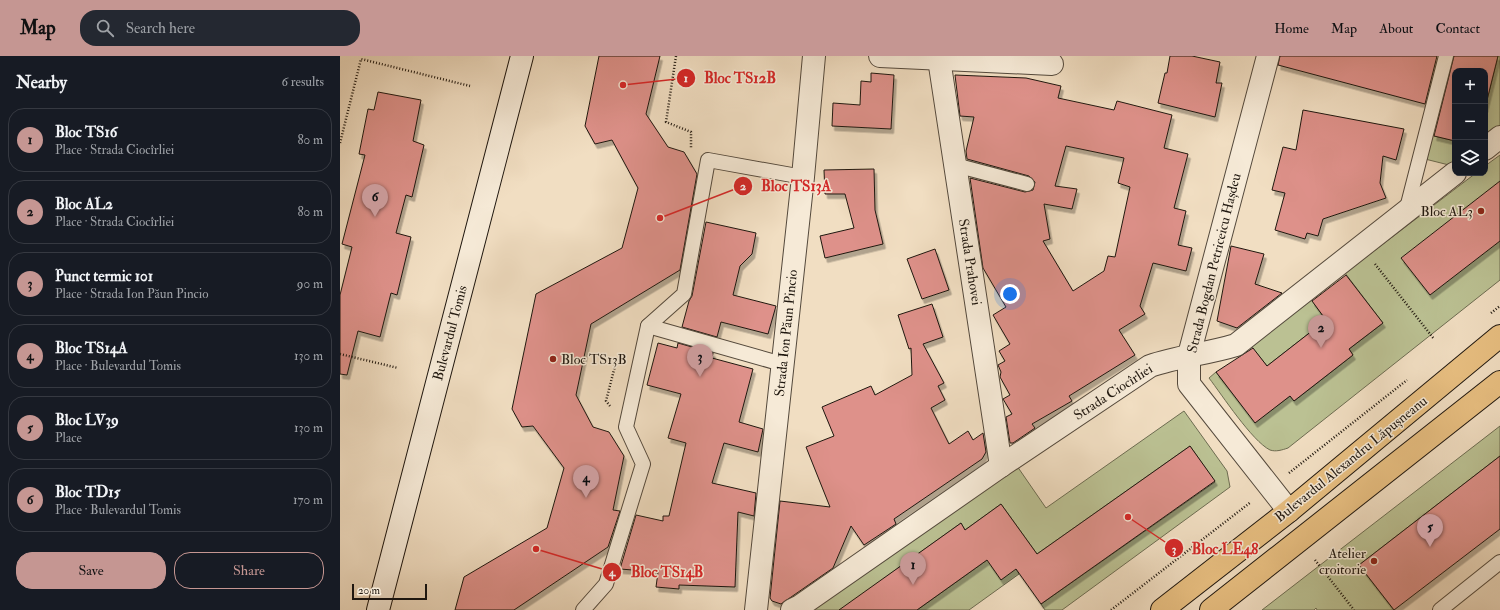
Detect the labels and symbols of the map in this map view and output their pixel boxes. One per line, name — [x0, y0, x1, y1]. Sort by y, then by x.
callout: Bloc TS12B — [676, 64, 784, 91]
text: Bloc TS12B — [704, 69, 776, 88]
text: 1 — [684, 71, 688, 86]
street label: Strada Bogdan Petriceicu Hașdeu — [1183, 171, 1245, 355]
callout: Bloc TS13A — [733, 172, 839, 199]
text: Bloc TS13A — [761, 177, 832, 196]
text: 2 — [740, 179, 746, 194]
pin: 6 — [362, 184, 388, 217]
place label: Bloc AL3 — [1421, 203, 1473, 220]
marker: Bloc AL3 — [1476, 206, 1486, 216]
street label: Strada Prahovei — [955, 218, 985, 307]
street label: Strada Ion Păun Pincio — [771, 268, 801, 397]
street label: Bulevardul Tomis — [429, 283, 471, 383]
your location — [1000, 284, 1020, 304]
pin: 2 — [1308, 315, 1334, 348]
pin: 3 — [687, 344, 713, 377]
place label: Bloc TS13B — [561, 351, 627, 368]
marker: Bloc TS13B — [548, 354, 558, 364]
street label: Strada Ciocîrliei — [1070, 360, 1156, 424]
street label: Bulevardul Alexandru Lăpușneanu — [1271, 392, 1431, 527]
pin: 4 — [573, 465, 599, 498]
pin: 5 — [1417, 514, 1443, 547]
callout: Bloc LE48 — [1164, 535, 1267, 562]
text: Bloc LE48 — [1192, 540, 1258, 559]
text: 3 — [1172, 542, 1177, 557]
place label: Atelier croitorie — [1319, 545, 1367, 578]
pin: 1 — [900, 552, 926, 585]
marker: Atelier croitorie — [1369, 556, 1379, 566]
callout: Bloc TS14B — [602, 558, 711, 585]
text: Bloc TS14B — [631, 563, 704, 582]
text: 4 — [608, 565, 617, 580]
scale bar — [352, 582, 427, 601]

